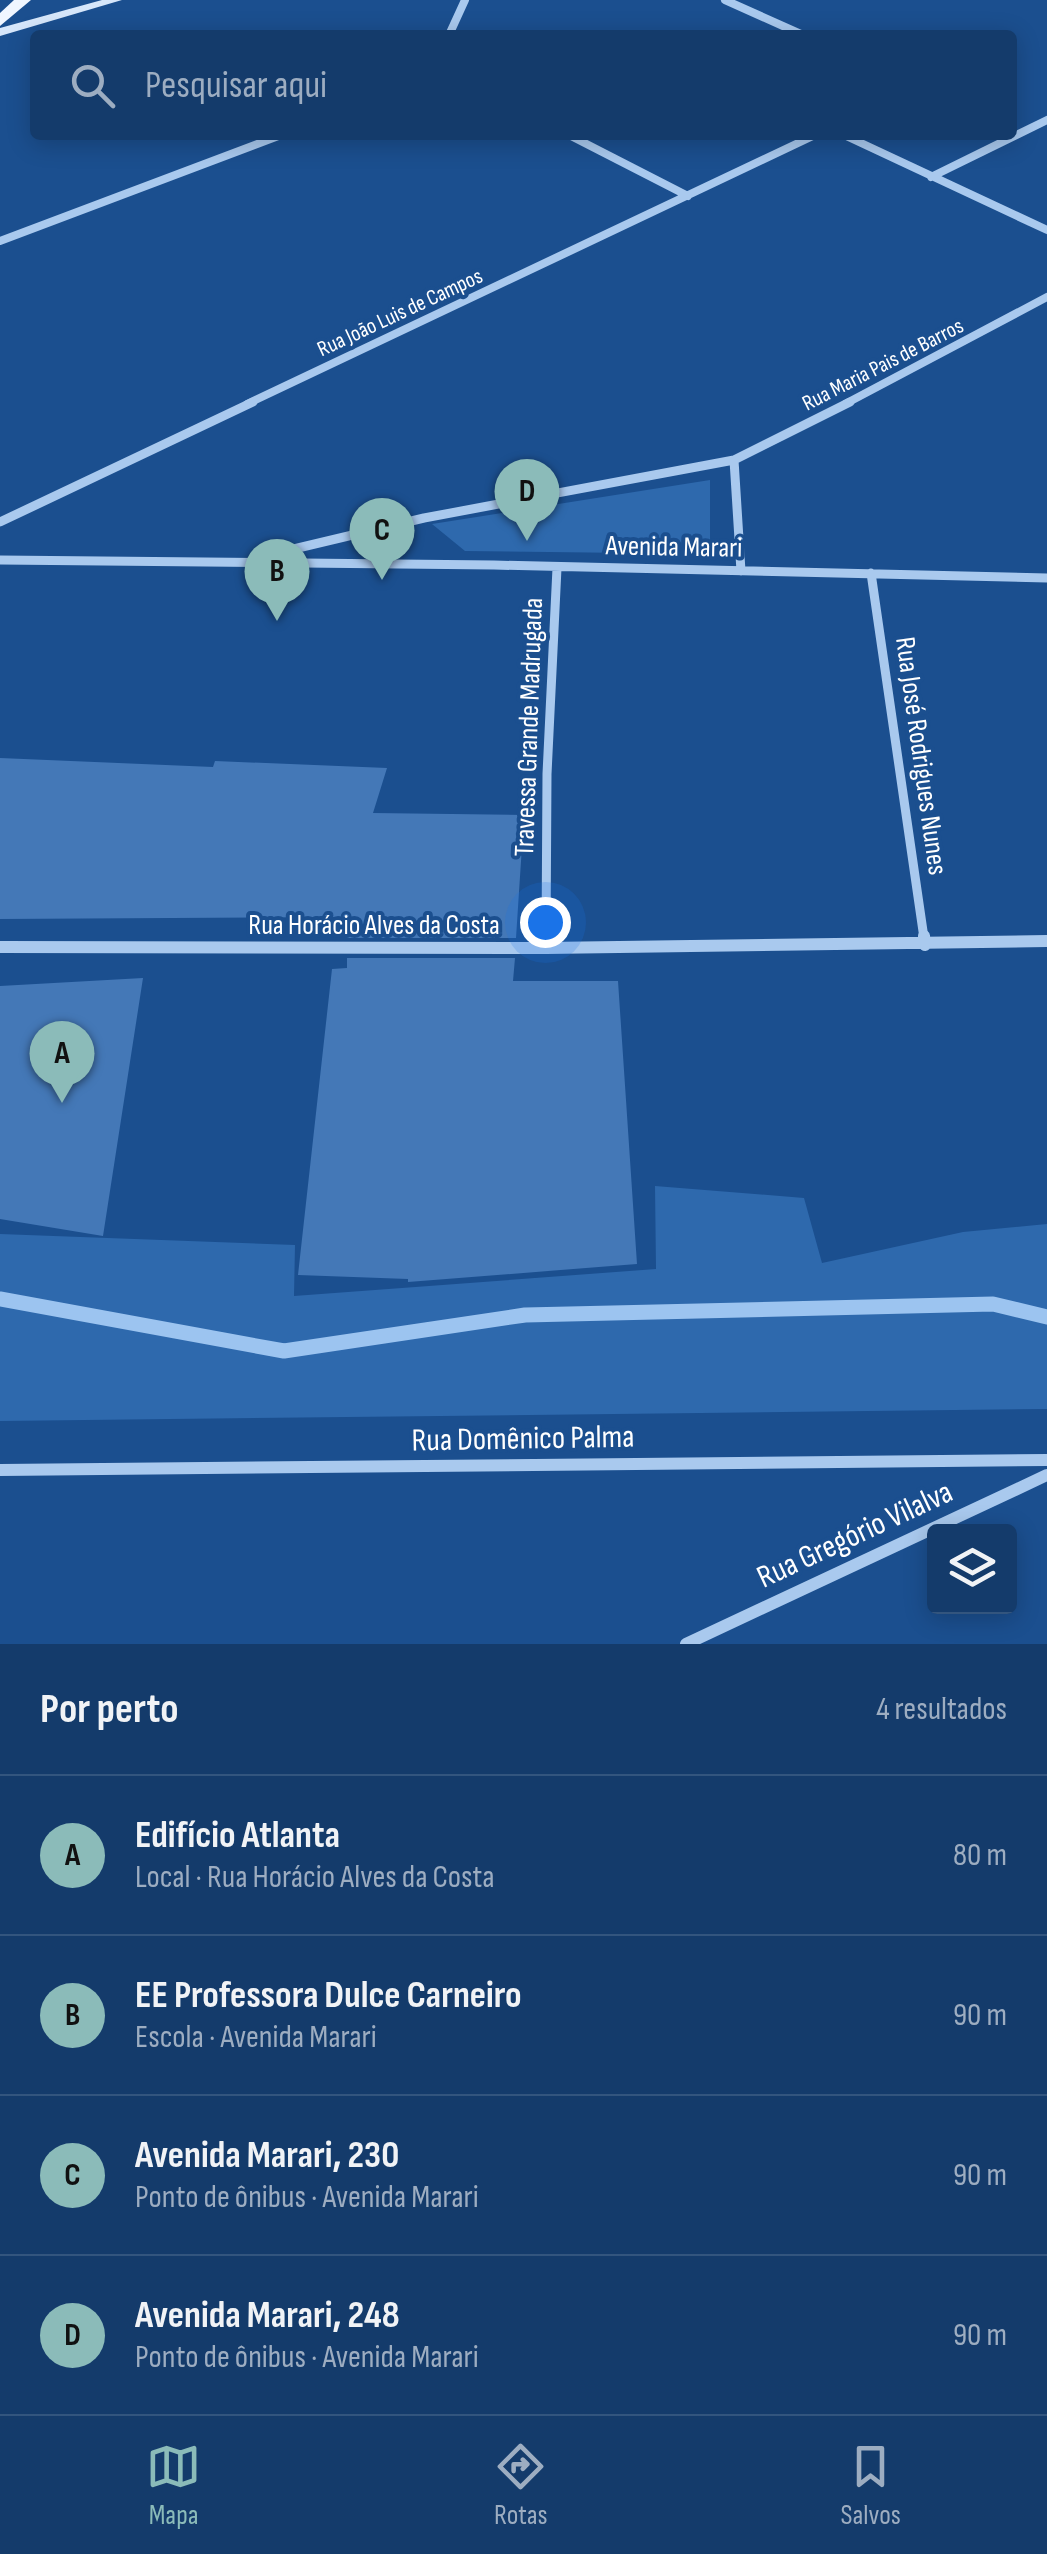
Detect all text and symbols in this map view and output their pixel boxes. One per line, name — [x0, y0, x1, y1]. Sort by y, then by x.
search box — [30, 30, 1017, 140]
icon: search — [65, 58, 120, 113]
text: Pesquisar aqui — [145, 63, 327, 108]
street label: Rua João Luis de Campos — [313, 263, 487, 363]
street label: Rua Maria Pais de Barros — [798, 313, 968, 417]
pin: D — [494, 458, 560, 541]
pin: C — [350, 498, 414, 580]
street label: Avenida Marari — [604, 529, 743, 565]
pin: B — [244, 538, 310, 621]
street label: Travessa Grande Madrugada — [508, 597, 550, 857]
street label: Rua José Rodrigues Nunes — [888, 635, 954, 877]
your location — [520, 897, 571, 948]
street label: Rua Horácio Alves da Costa — [248, 909, 500, 942]
pin: A — [30, 1020, 94, 1103]
street label: Rua Domênico Palma — [411, 1418, 635, 1460]
street label: Rua Gregório Vilalva — [751, 1473, 959, 1597]
map controls — [927, 1524, 1017, 1614]
button: layers — [927, 1524, 1017, 1614]
text: Por perto — [40, 1684, 179, 1735]
text: 4 resultados — [876, 1690, 1007, 1729]
text: Edifício Atlanta — [135, 1813, 340, 1858]
text: A — [65, 1836, 80, 1875]
text: 80 m — [953, 1836, 1007, 1875]
text: Local · Rua Horácio Alves da Costa — [135, 1858, 495, 1897]
text: EE Professora Dulce Carneiro — [135, 1973, 522, 2018]
text: B — [65, 1996, 80, 2035]
text: 90 m — [953, 1996, 1007, 2035]
text: Escola · Avenida Marari — [135, 2018, 377, 2057]
text: Avenida Marari, 230 — [135, 2133, 399, 2178]
text: C — [64, 2156, 81, 2195]
text: 90 m — [953, 2156, 1007, 2195]
text: Ponto de ônibus · Avenida Marari — [135, 2178, 479, 2217]
text: Avenida Marari, 248 — [135, 2293, 400, 2338]
text: D — [64, 2316, 81, 2355]
text: 90 m — [953, 2316, 1007, 2355]
text: Ponto de ônibus · Avenida Marari — [135, 2338, 479, 2377]
tab: Mapa — [146, 2439, 201, 2532]
tab: Rotas — [493, 2439, 548, 2532]
tab: Salvos — [841, 2439, 901, 2532]

